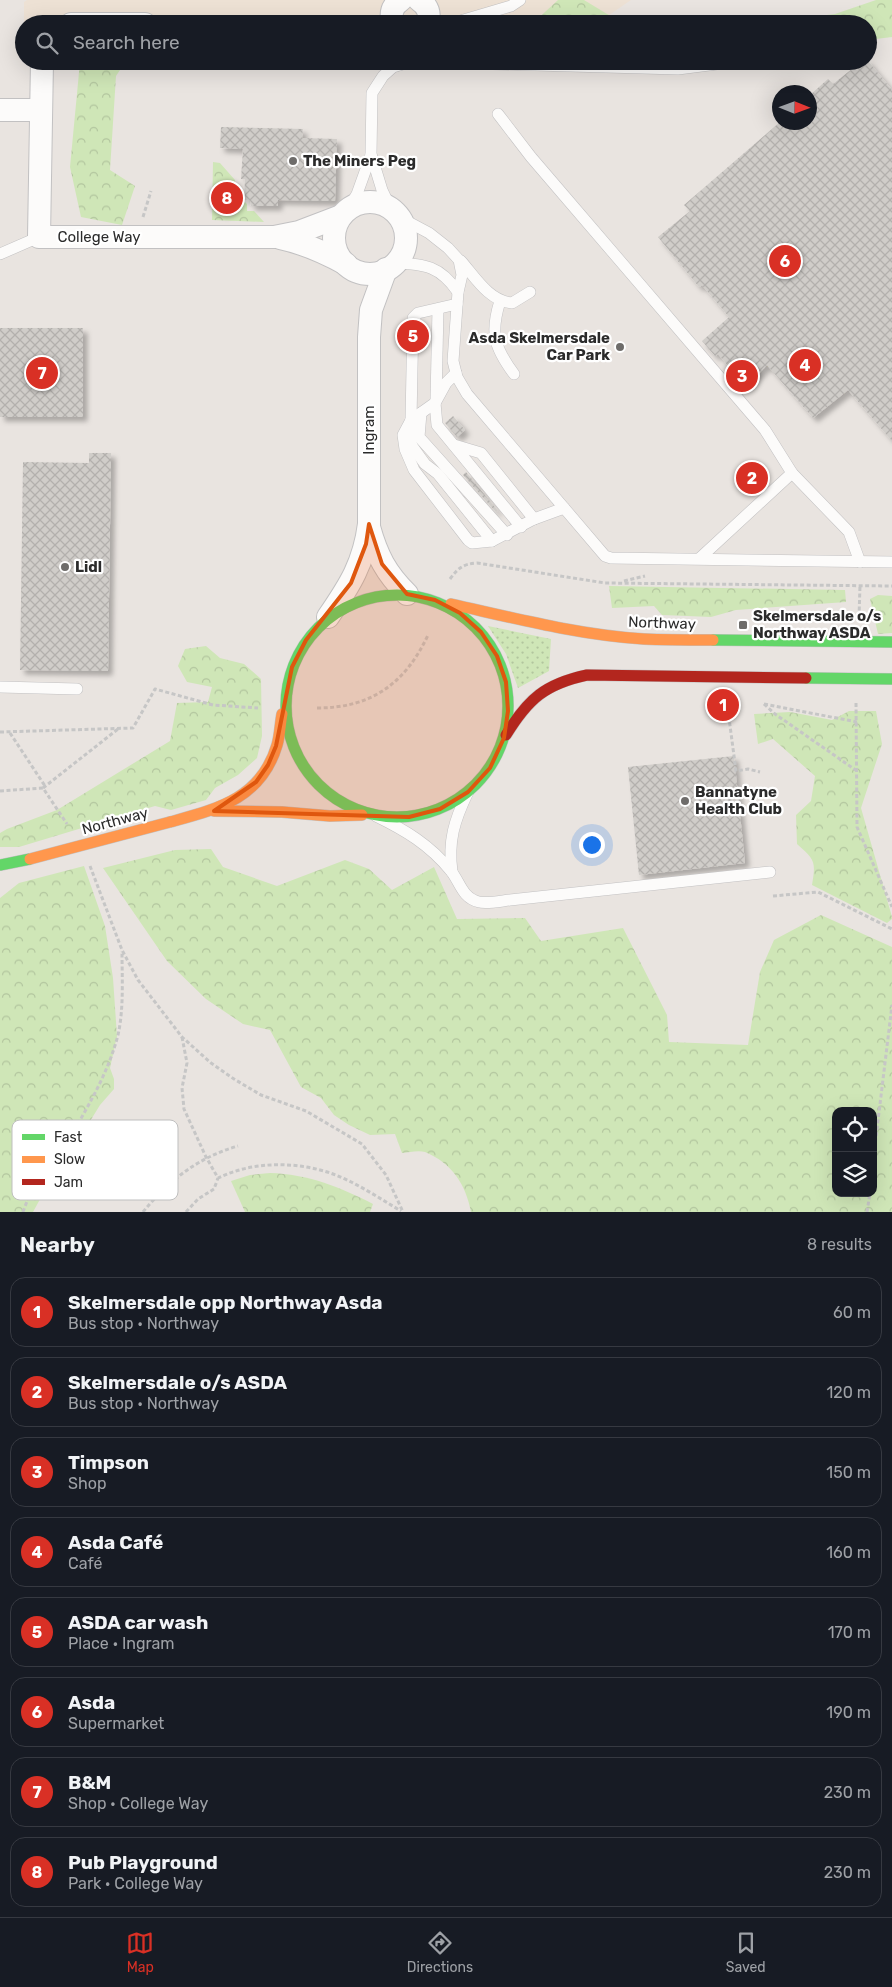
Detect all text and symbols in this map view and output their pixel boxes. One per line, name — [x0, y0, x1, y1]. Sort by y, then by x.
search box — [15, 15, 877, 70]
icon: search — [33, 29, 61, 57]
text: Search here — [73, 31, 180, 54]
north arrow — [772, 85, 817, 130]
place label: The Miners Peg — [303, 152, 416, 170]
marker: The Miners Peg — [287, 155, 299, 167]
pin: 8 — [211, 179, 243, 217]
street label: College Way — [57, 228, 141, 246]
pin: 6 — [769, 242, 801, 280]
pin: 5 — [397, 317, 429, 355]
place label: Asda Skelmersdale Car Park — [469, 329, 610, 364]
marker: Asda Skelmersdale Car Park — [614, 341, 626, 353]
pin: 4 — [789, 346, 821, 384]
pin: 7 — [26, 354, 58, 392]
pin: 3 — [726, 357, 758, 395]
street label: Ingram — [360, 405, 378, 455]
pin: 2 — [736, 459, 768, 497]
place label: Lidl — [75, 558, 102, 576]
marker: Lidl — [59, 561, 71, 573]
place label: Skelmersdale o/s Northway ASDA — [753, 607, 881, 642]
street label: Northway — [628, 613, 696, 633]
marker: Skelmersdale o/s Northway ASDA — [737, 619, 749, 631]
pin: 1 — [707, 686, 739, 724]
place label: Bannatyne Health Club — [695, 783, 782, 818]
marker: Bannatyne Health Club — [679, 795, 691, 807]
street label: Northway — [80, 804, 150, 838]
your location — [579, 832, 605, 858]
map controls — [832, 1107, 877, 1197]
button: locate — [832, 1107, 877, 1152]
legend — [12, 1120, 178, 1200]
text: Fast — [54, 1129, 83, 1146]
text: Slow — [54, 1151, 85, 1168]
button: layers — [832, 1152, 877, 1197]
text: Jam — [54, 1174, 83, 1191]
text: Nearby — [20, 1232, 95, 1257]
text: 8 results — [807, 1235, 872, 1254]
text: Skelmersdale opp Northway Asda — [68, 1291, 383, 1314]
text: 1 — [33, 1303, 41, 1322]
text: 60 m — [833, 1303, 871, 1322]
text: Bus stop · Northway — [68, 1314, 219, 1333]
text: Skelmersdale o/s ASDA — [68, 1371, 287, 1394]
text: 2 — [32, 1383, 42, 1402]
text: 120 m — [826, 1383, 871, 1402]
text: Bus stop · Northway — [68, 1394, 219, 1413]
text: Timpson — [68, 1451, 149, 1474]
text: 3 — [32, 1463, 42, 1482]
text: 150 m — [826, 1463, 871, 1482]
text: Shop — [68, 1474, 106, 1493]
text: Asda Café — [68, 1531, 163, 1554]
text: 4 — [32, 1543, 42, 1562]
text: 160 m — [826, 1543, 871, 1562]
text: Café — [68, 1554, 102, 1573]
text: ASDA car wash — [68, 1611, 208, 1634]
text: 5 — [32, 1623, 42, 1642]
text: 170 m — [828, 1623, 871, 1642]
text: Place · Ingram — [68, 1634, 175, 1653]
text: Asda — [68, 1691, 115, 1714]
text: 6 — [32, 1703, 42, 1722]
text: 190 m — [826, 1703, 871, 1722]
text: Supermarket — [68, 1714, 164, 1733]
text: B&M — [68, 1771, 111, 1794]
text: 7 — [32, 1783, 42, 1802]
text: 230 m — [824, 1783, 871, 1802]
text: Shop · College Way — [68, 1794, 208, 1813]
text: Pub Playground — [68, 1851, 218, 1874]
text: 8 — [32, 1863, 42, 1882]
text: 230 m — [824, 1863, 871, 1882]
text: Park · College Way — [68, 1874, 203, 1893]
tab: Map — [126, 1929, 154, 1976]
tab: Directions — [407, 1929, 473, 1976]
tab: Saved — [726, 1929, 766, 1976]

